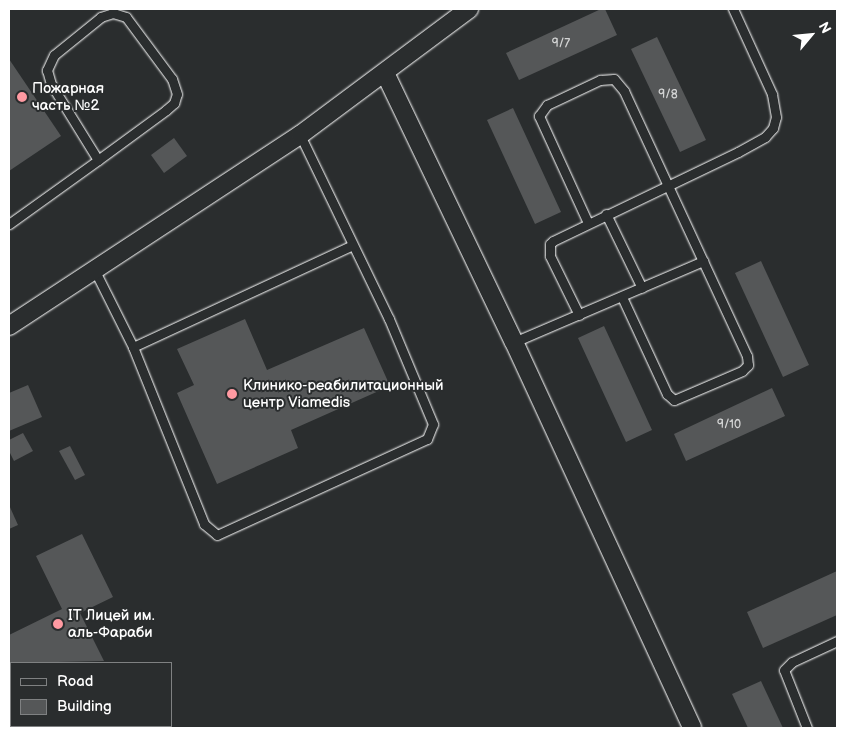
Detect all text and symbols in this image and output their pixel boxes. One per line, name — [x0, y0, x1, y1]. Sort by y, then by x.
north arrow — [786, 10, 836, 60]
text: N — [815, 19, 835, 36]
house number: 9/7 — [552, 37, 570, 51]
place label: Пожарная часть №2 — [32, 79, 104, 114]
house number: 9/8 — [658, 88, 678, 102]
marker: Пожарная часть №2 — [16, 91, 28, 103]
place label: Клинико-реабилитационный центр Viamedis — [243, 376, 444, 411]
marker: Клинико-реабилитационный центр Viamedis — [225, 387, 239, 401]
house number: 9/10 — [717, 418, 741, 432]
place label: IT Лицей им. аль-Фараби — [68, 606, 155, 641]
marker: IT Лицей им. аль-Фараби — [52, 618, 64, 630]
legend — [10, 662, 172, 727]
text: Road — [57, 672, 93, 691]
text: Building — [57, 697, 112, 716]

